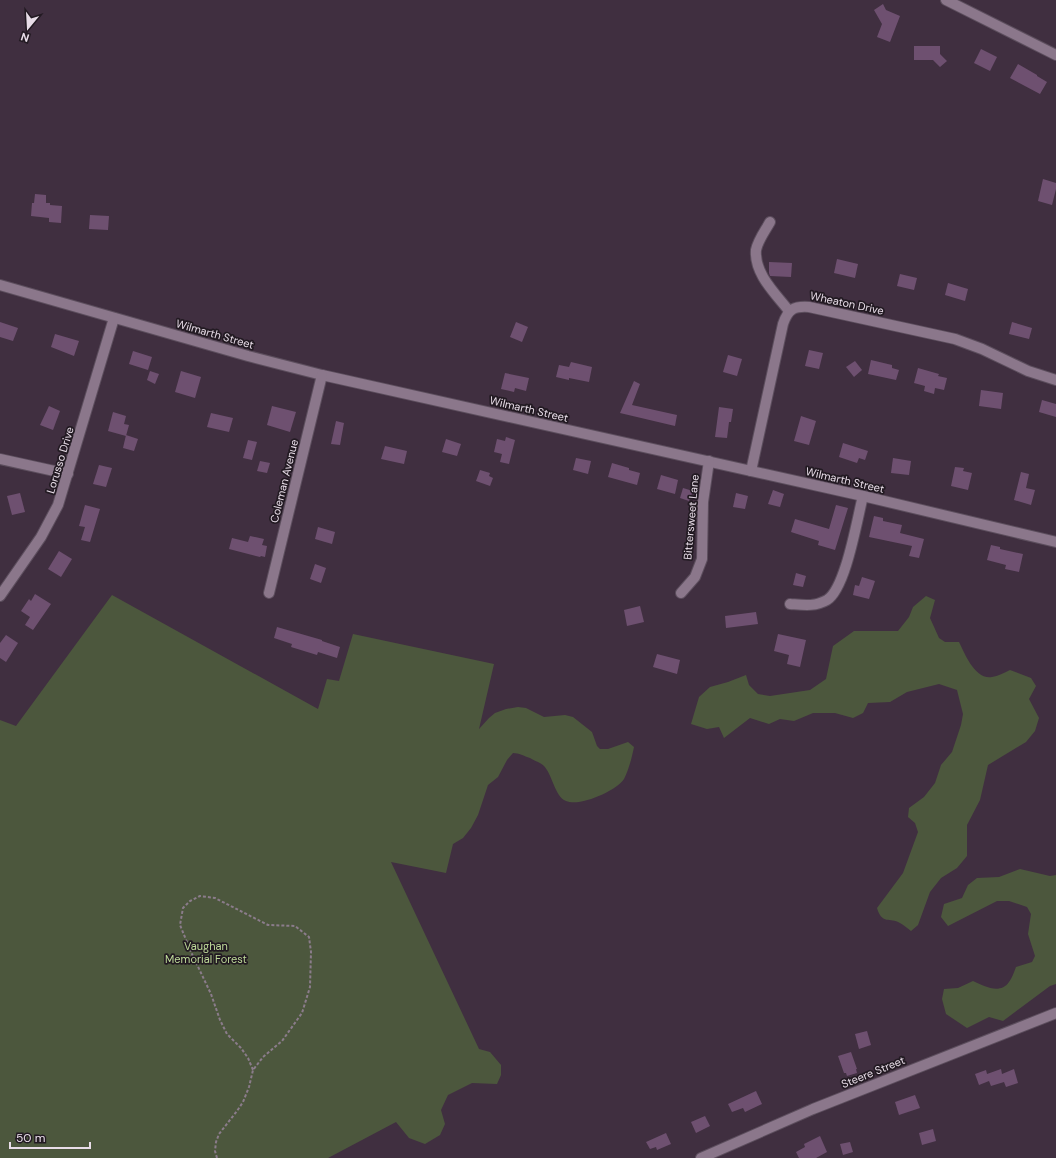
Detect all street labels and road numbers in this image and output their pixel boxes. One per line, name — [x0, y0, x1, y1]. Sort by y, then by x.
street label: Wheaton Drive — [809, 288, 885, 318]
street label: Wilmarth Street — [174, 316, 256, 352]
street label: Wilmarth Street — [488, 393, 570, 425]
street label: Lorusso Drive — [43, 425, 77, 495]
street label: Coleman Avenue — [267, 438, 301, 524]
street label: Wilmarth Street — [804, 464, 886, 496]
street label: Bittersweet Lane — [680, 474, 702, 560]
street label: Steere Street — [839, 1053, 907, 1091]

